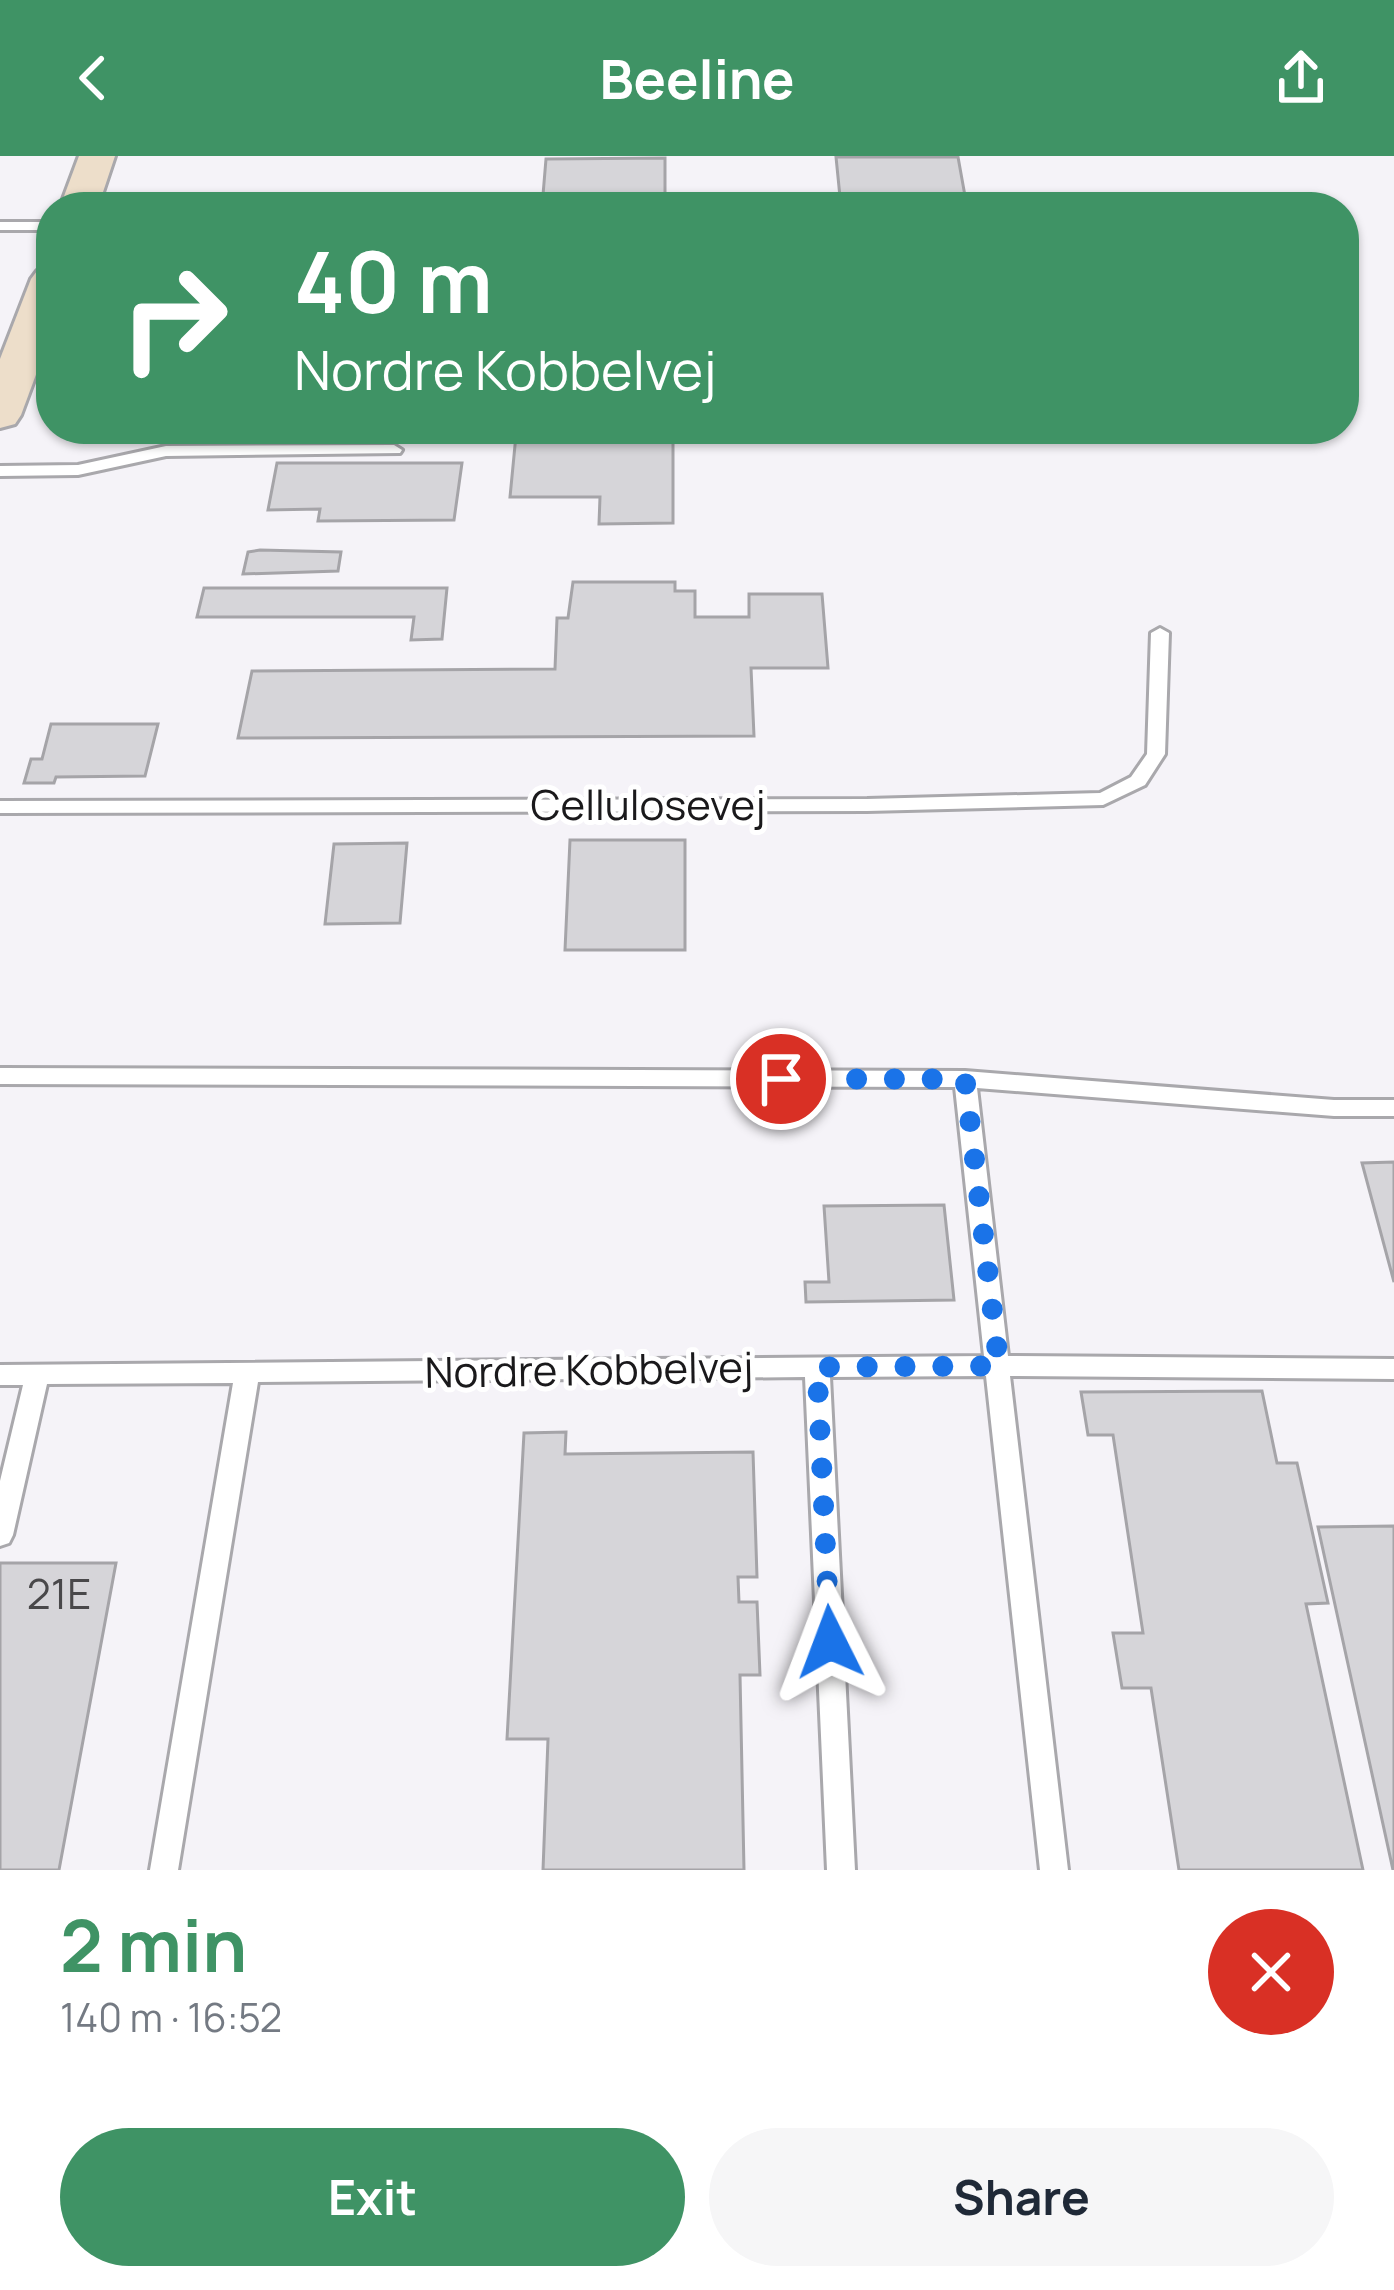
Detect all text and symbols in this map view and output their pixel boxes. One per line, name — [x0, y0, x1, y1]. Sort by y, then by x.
text: Beeline — [599, 41, 795, 115]
icon: back — [60, 45, 126, 111]
icon: share — [1268, 45, 1334, 111]
text: 40 m — [294, 223, 493, 338]
icon: right — [96, 240, 252, 396]
text: Nordre Kobbelvej — [294, 332, 717, 406]
street label: Cellulosevej — [531, 775, 765, 833]
pin — [730, 1028, 832, 1130]
icon: arrive — [748, 1046, 814, 1112]
street label: Nordre Kobbelvej — [424, 1337, 754, 1401]
house number: 21E — [27, 1564, 91, 1622]
position arrow — [767, 1579, 893, 1705]
text: 2 min — [60, 1895, 247, 1994]
button: close — [1208, 1909, 1334, 2035]
text: 140 m · 16:52 — [60, 1990, 282, 2044]
button: Exit — [60, 2128, 685, 2266]
button: Share — [709, 2128, 1334, 2266]

